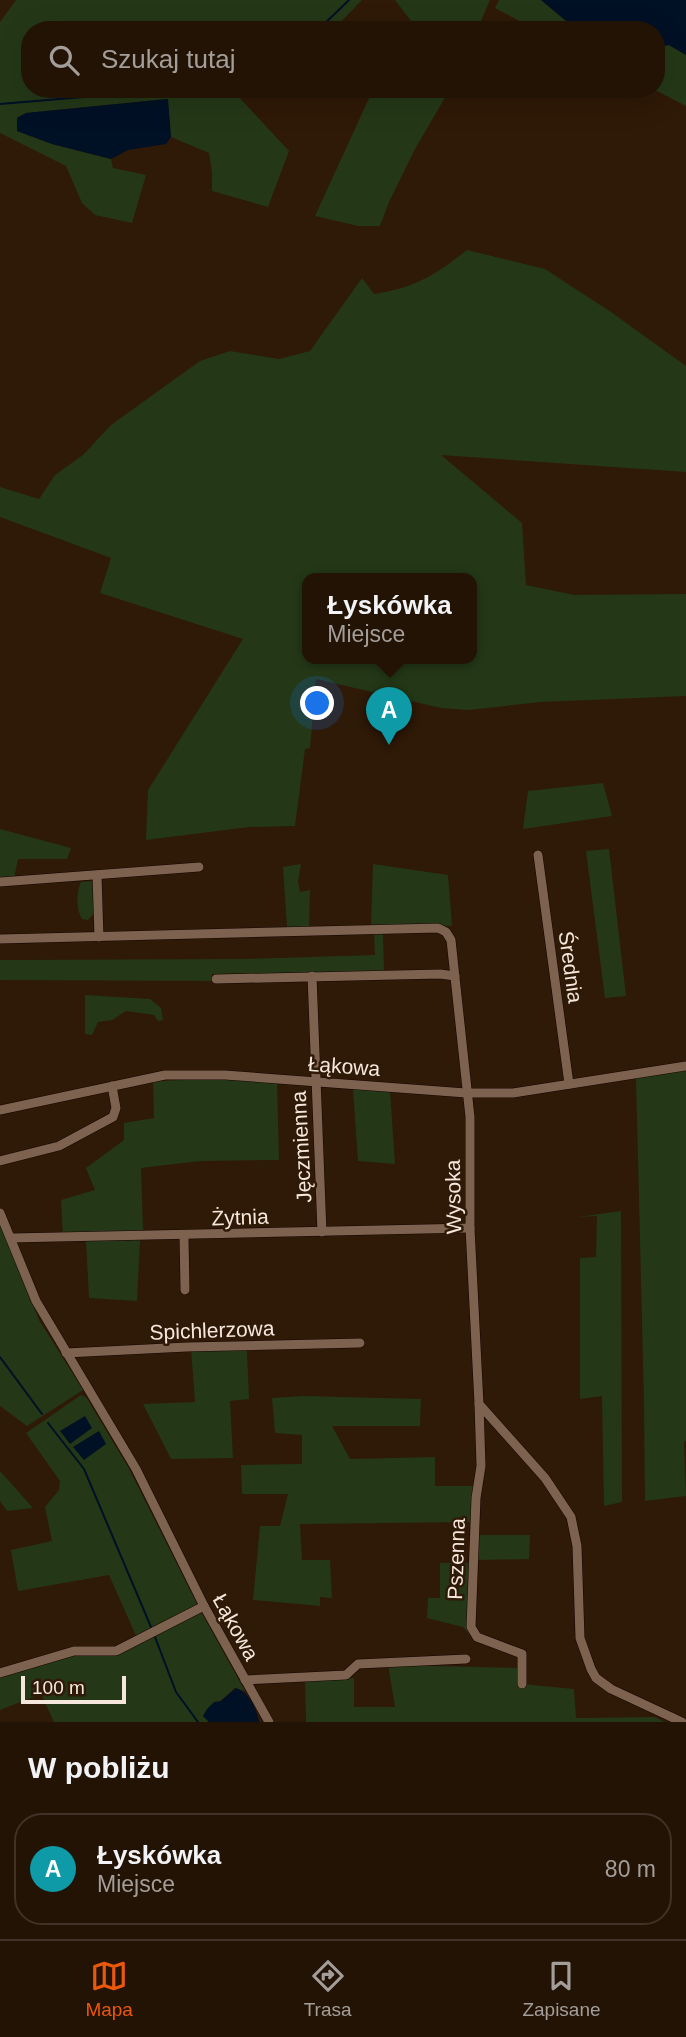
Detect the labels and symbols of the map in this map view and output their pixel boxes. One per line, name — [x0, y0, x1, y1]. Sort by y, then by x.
your location — [300, 686, 334, 720]
pin: A — [366, 687, 412, 745]
street label: Średnia — [555, 930, 587, 1005]
street label: Łąkowa — [307, 1052, 381, 1080]
street label: Jęczmienna — [287, 1090, 315, 1204]
street label: Wysoka — [441, 1159, 465, 1234]
street label: Żytnia — [211, 1204, 269, 1229]
street label: Spichlerzowa — [149, 1316, 275, 1344]
street label: Pszenna — [443, 1517, 469, 1600]
street label: Łąkowa — [208, 1590, 264, 1665]
scale bar — [21, 1673, 126, 1705]

